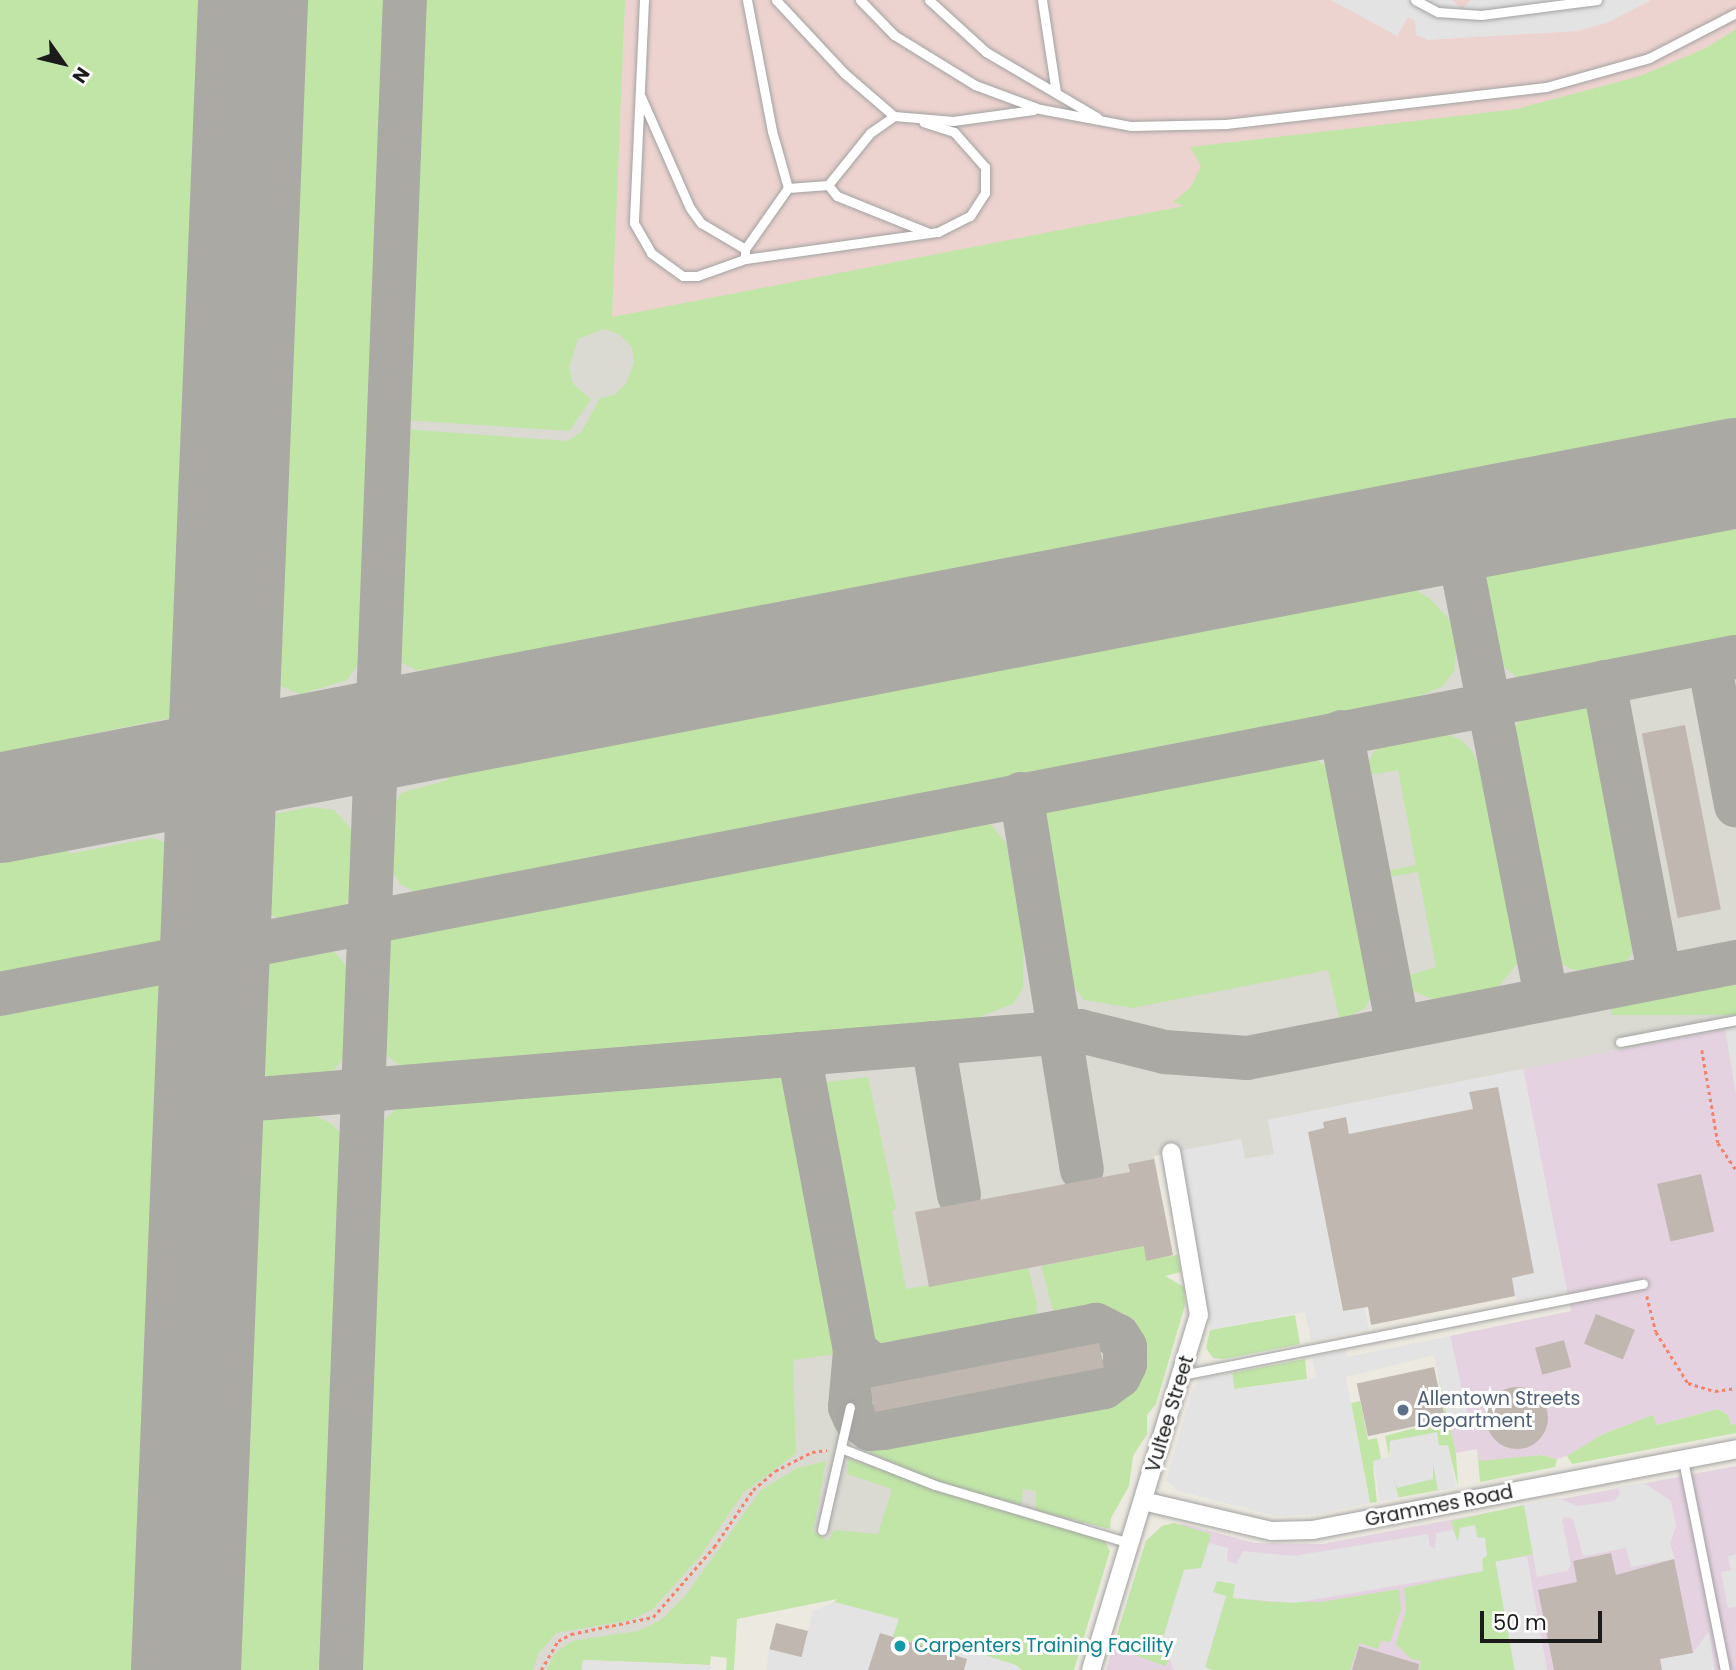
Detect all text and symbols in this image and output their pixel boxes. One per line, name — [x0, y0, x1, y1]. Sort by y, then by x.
north arrow — [28, 28, 98, 98]
text: N — [66, 62, 96, 88]
street label: Vultee Street — [1141, 1353, 1199, 1475]
place label: Allentown Streets Department — [1417, 1388, 1581, 1432]
marker: Allentown Streets Department — [1395, 1402, 1411, 1418]
street label: Grammes Road — [1363, 1480, 1515, 1532]
scale bar — [1484, 1596, 1606, 1640]
text: 50 m — [1493, 1608, 1547, 1637]
place label: Carpenters Training Facility — [914, 1635, 1174, 1657]
marker: Carpenters Training Facility — [892, 1638, 908, 1654]

